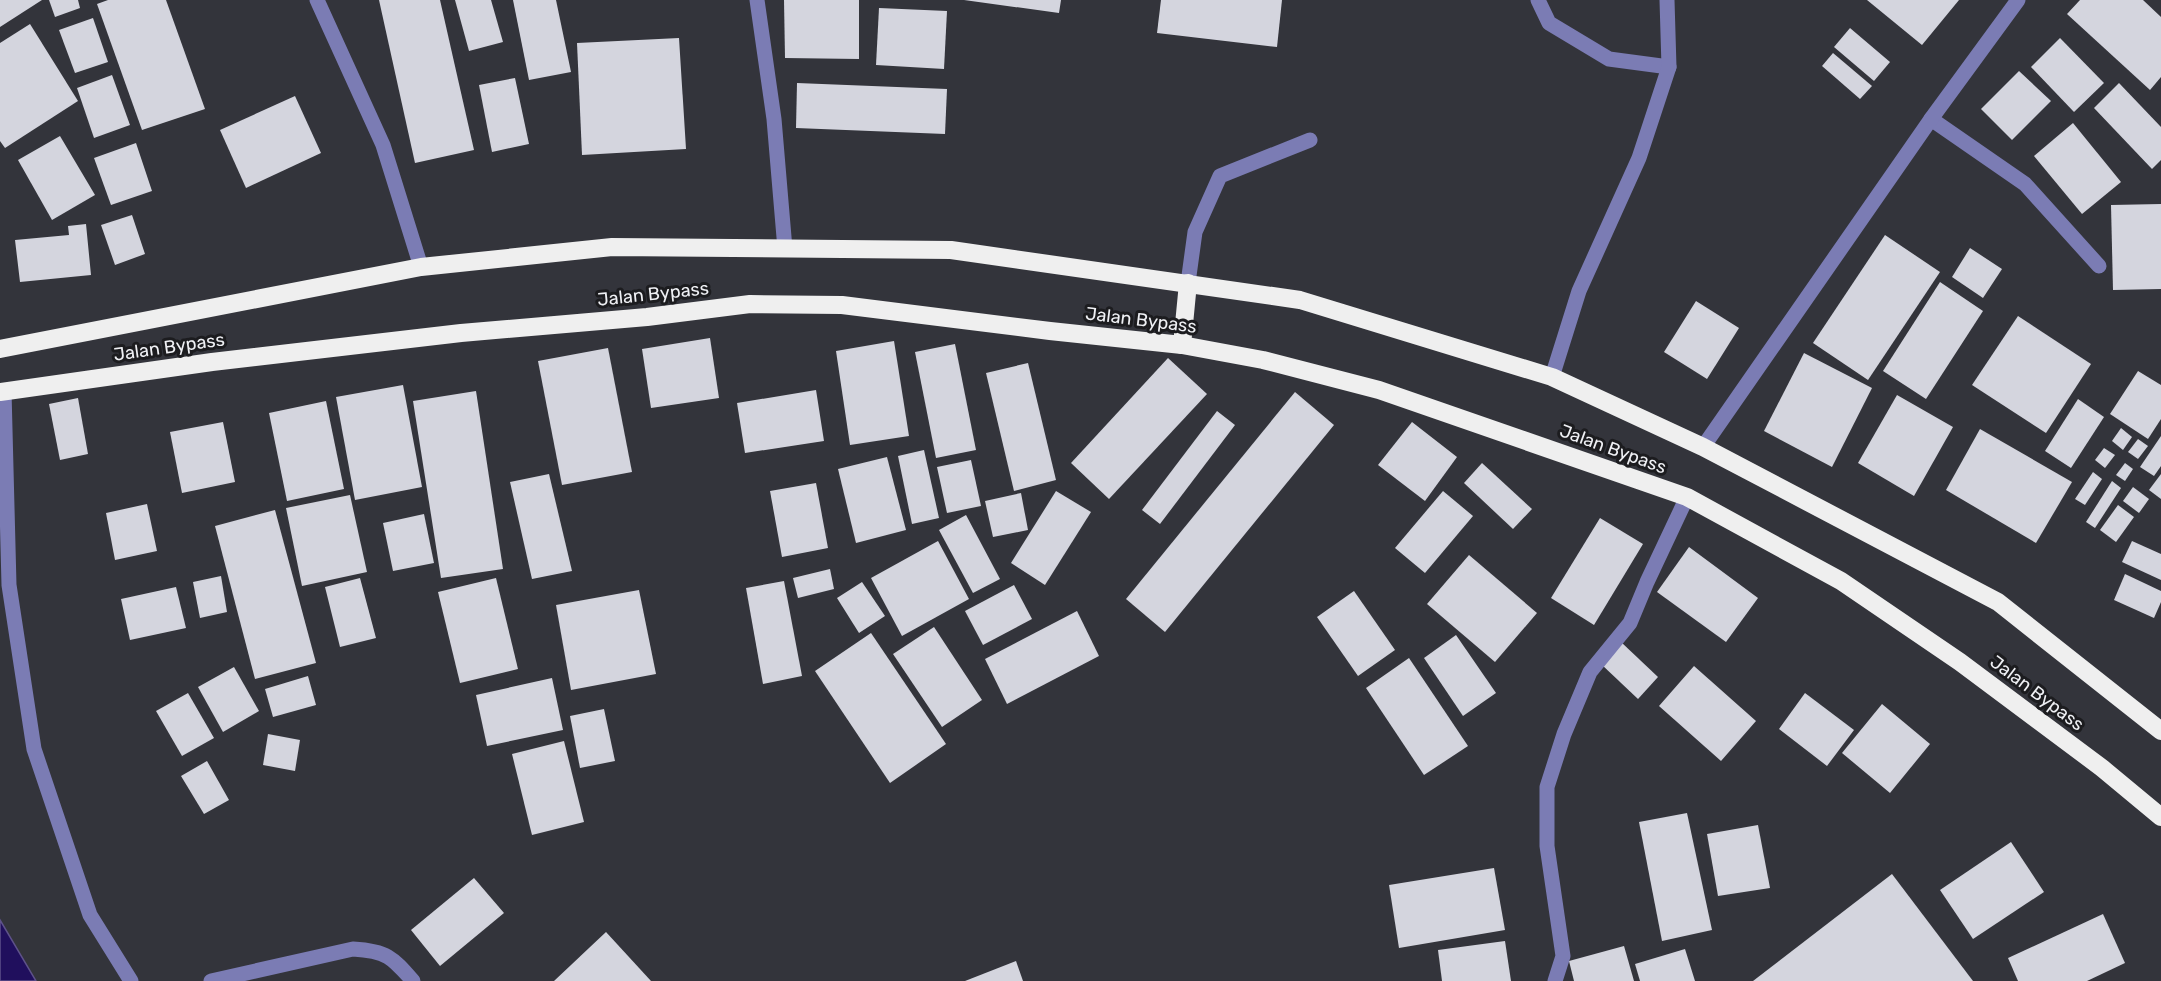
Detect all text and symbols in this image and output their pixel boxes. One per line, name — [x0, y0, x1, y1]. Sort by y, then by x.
street label: Jalan Bypass — [596, 277, 710, 311]
street label: Jalan Bypass — [1084, 302, 1198, 338]
street label: Jalan Bypass — [112, 328, 226, 366]
street label: Jalan Bypass — [1557, 420, 1669, 478]
street label: Jalan Bypass — [1986, 651, 2088, 735]

